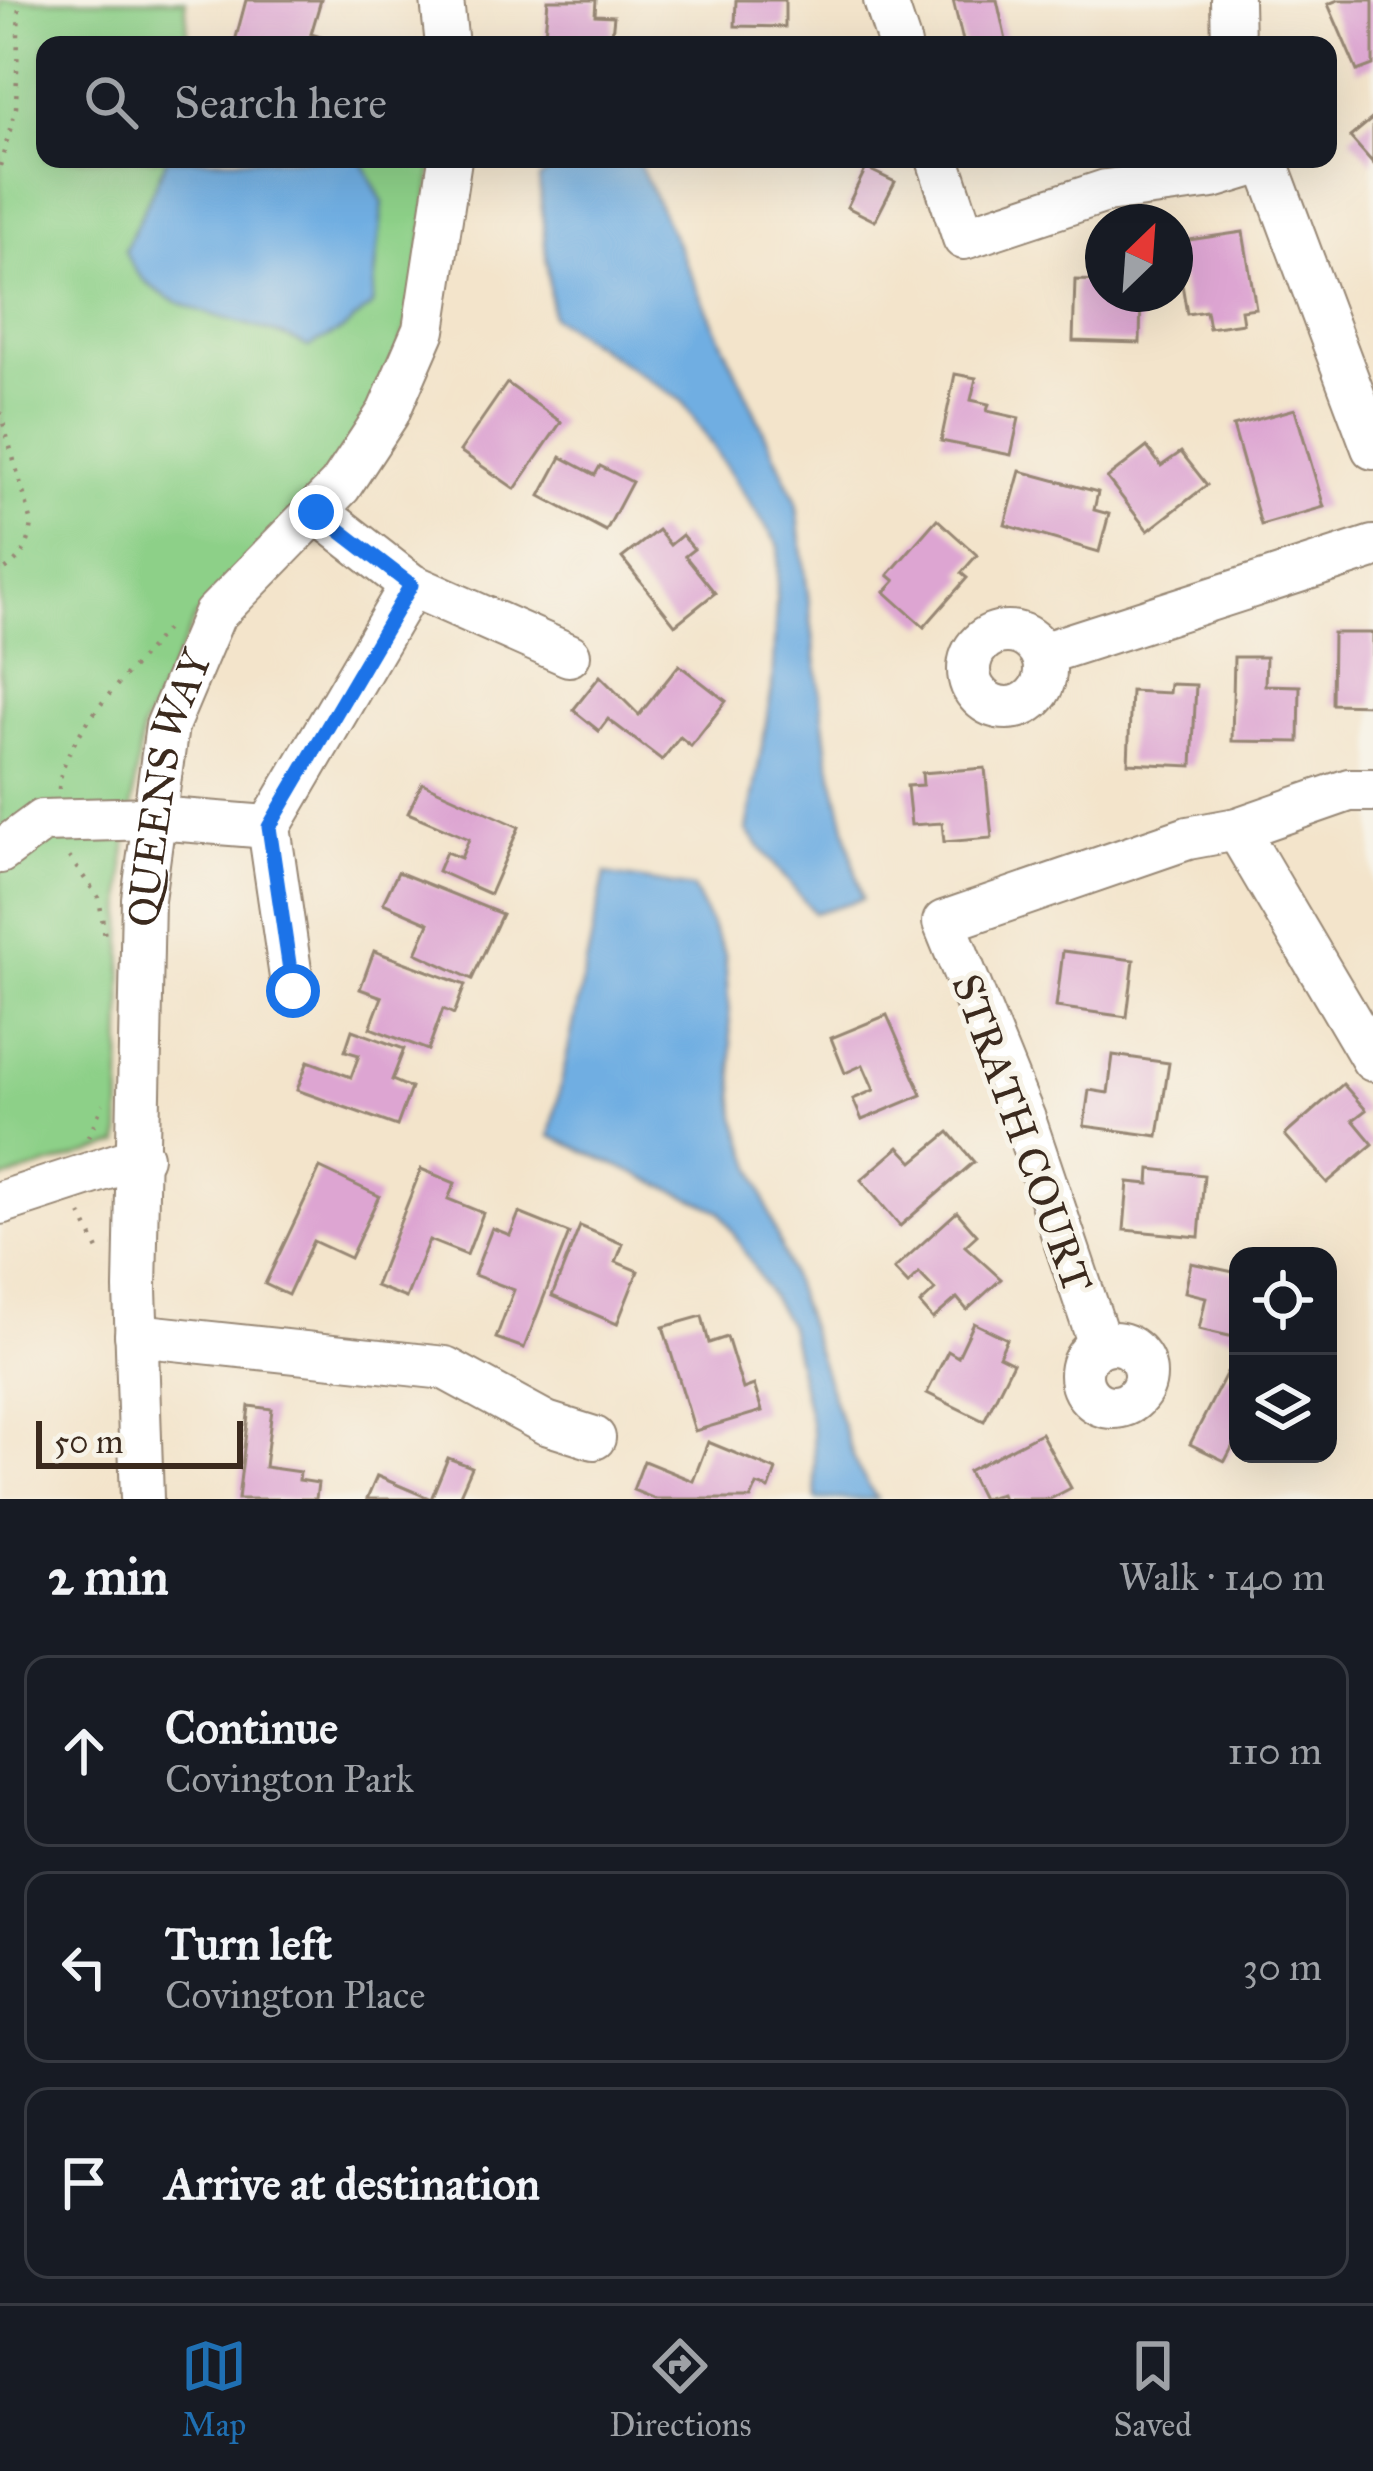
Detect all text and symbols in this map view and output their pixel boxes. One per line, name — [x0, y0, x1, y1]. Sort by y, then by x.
search box — [36, 36, 1337, 168]
icon: search — [78, 69, 144, 135]
text: Search here — [174, 75, 387, 130]
north arrow — [1085, 204, 1193, 312]
route end — [289, 485, 343, 539]
street label: QUEENS WAY — [117, 641, 224, 927]
route start — [266, 964, 320, 1018]
street label: STRATH COURT — [940, 967, 1104, 1300]
map controls — [1229, 1247, 1337, 1463]
button: locate — [1229, 1247, 1337, 1355]
button: layers — [1229, 1355, 1337, 1463]
scale bar — [36, 1415, 243, 1468]
text: 50 m — [54, 1422, 123, 1462]
text: 2 min — [48, 1546, 169, 1608]
text: Walk · 140 m — [1118, 1553, 1325, 1601]
text: Continue — [165, 1700, 338, 1755]
icon: ahead — [51, 1718, 117, 1784]
text: 110 m — [1227, 1727, 1322, 1775]
text: Covington Park — [165, 1755, 414, 1803]
text: Turn left — [165, 1916, 332, 1971]
icon: left — [51, 1934, 117, 2000]
text: 30 m — [1243, 1943, 1322, 1991]
text: Covington Place — [165, 1971, 425, 2019]
icon: arrive — [51, 2150, 117, 2216]
text: Arrive at destination — [165, 2156, 540, 2211]
tab: Map — [181, 2333, 247, 2445]
tab: Directions — [609, 2333, 751, 2445]
tab: Saved — [1114, 2333, 1192, 2445]

